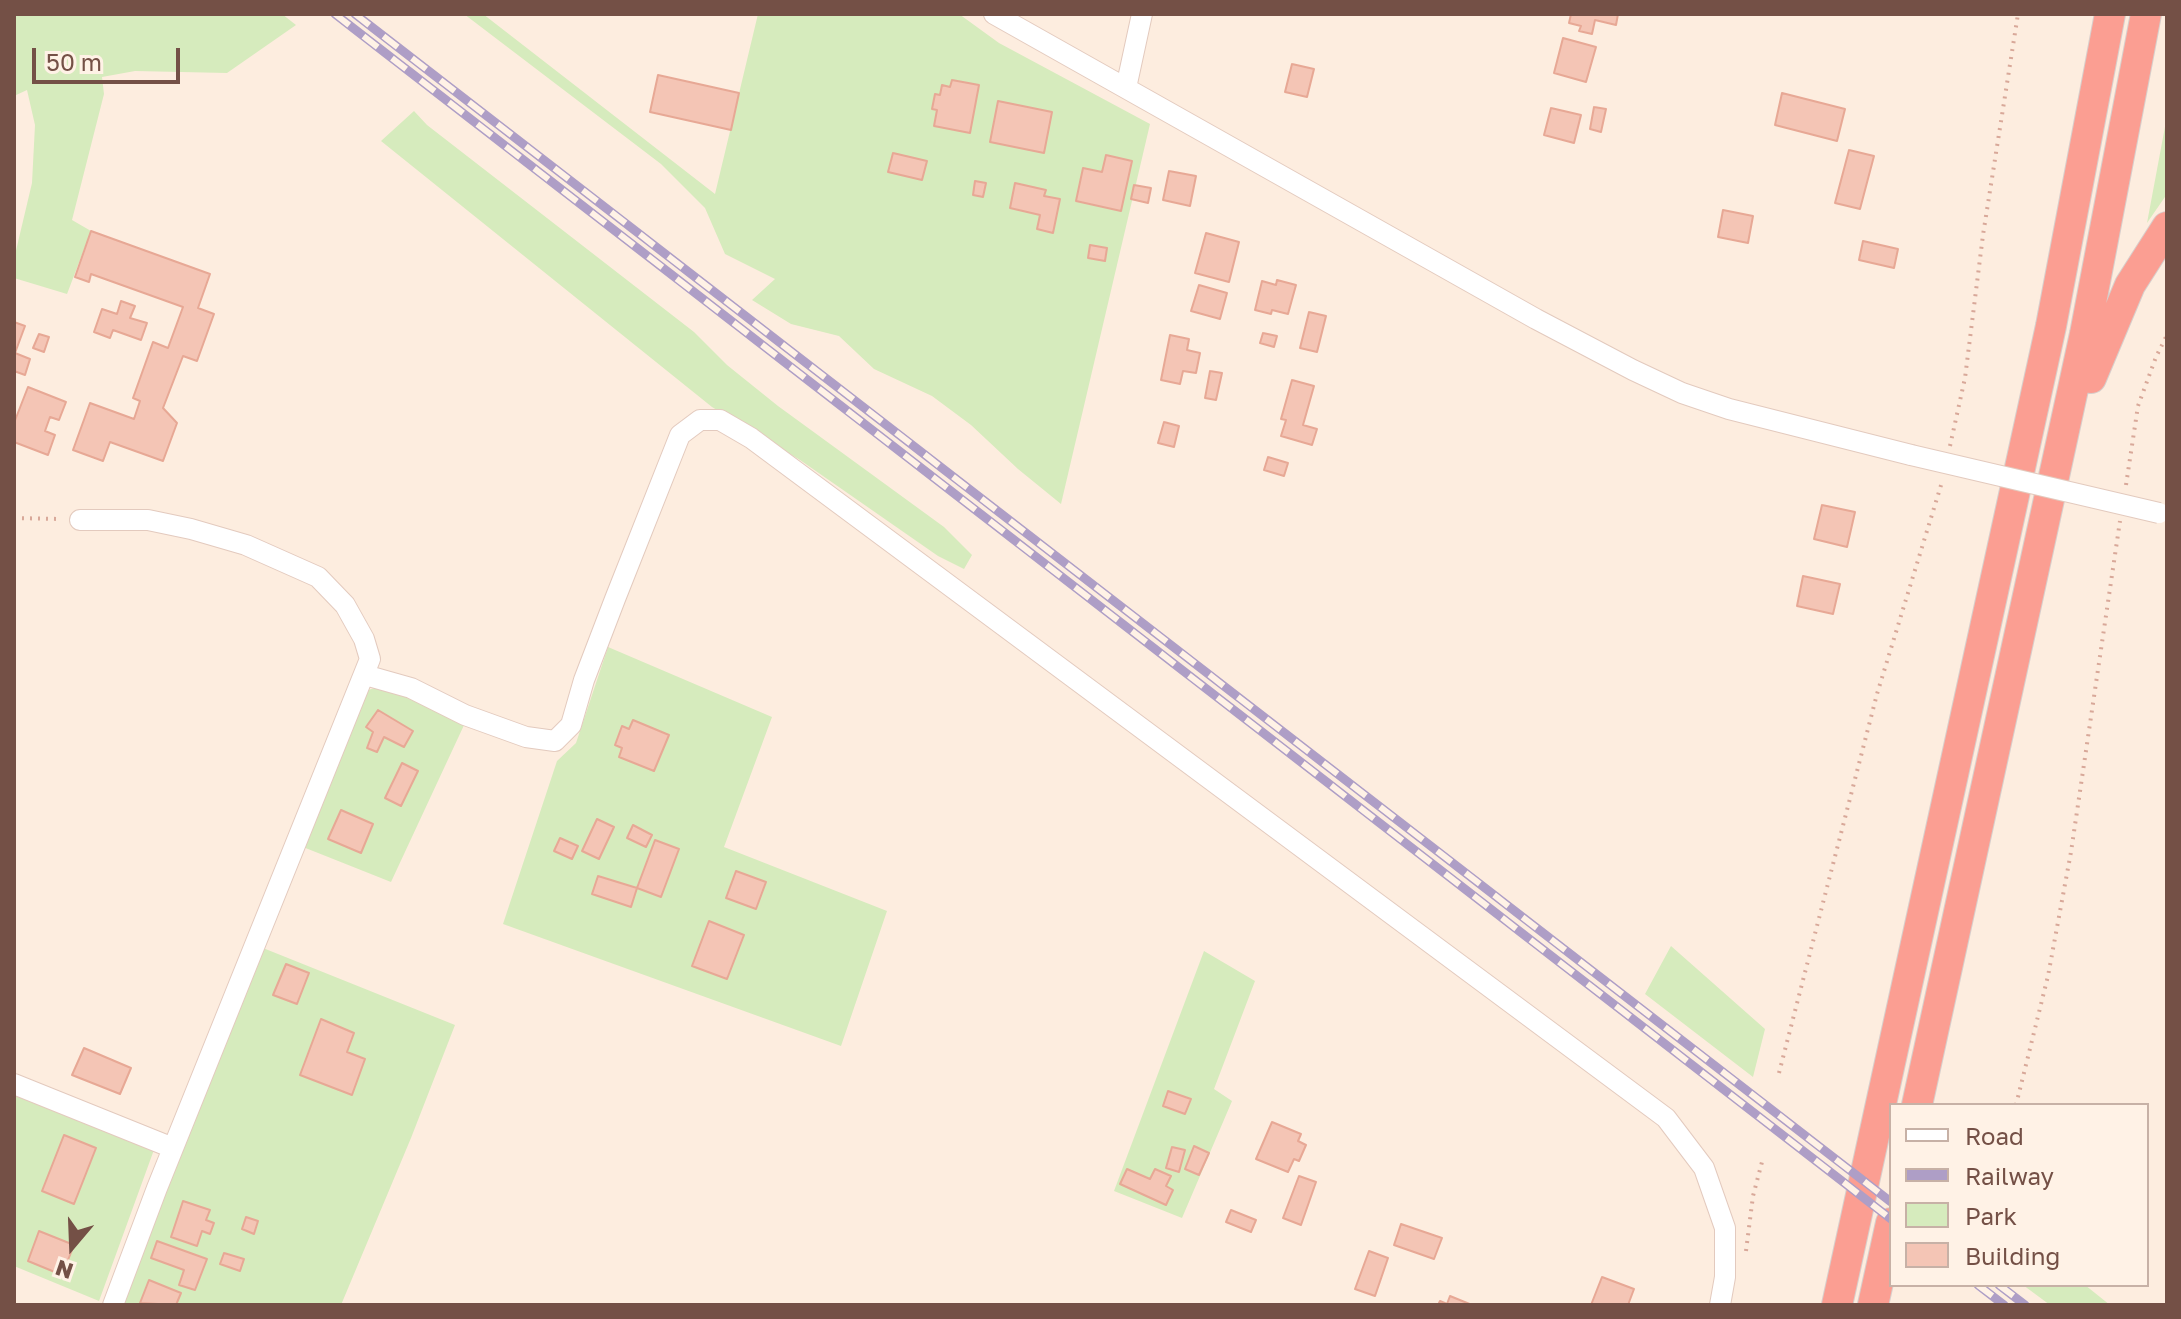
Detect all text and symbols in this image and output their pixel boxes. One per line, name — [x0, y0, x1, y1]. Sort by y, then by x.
scale bar — [36, 32, 184, 82]
text: 50 m — [46, 47, 102, 76]
legend — [1889, 1103, 2149, 1287]
text: Road — [1965, 1121, 2024, 1150]
text: Railway — [1965, 1161, 2054, 1190]
text: Park — [1965, 1201, 2017, 1230]
north arrow — [32, 1207, 112, 1287]
text: Building — [1965, 1241, 2060, 1270]
text: N — [52, 1255, 76, 1286]

